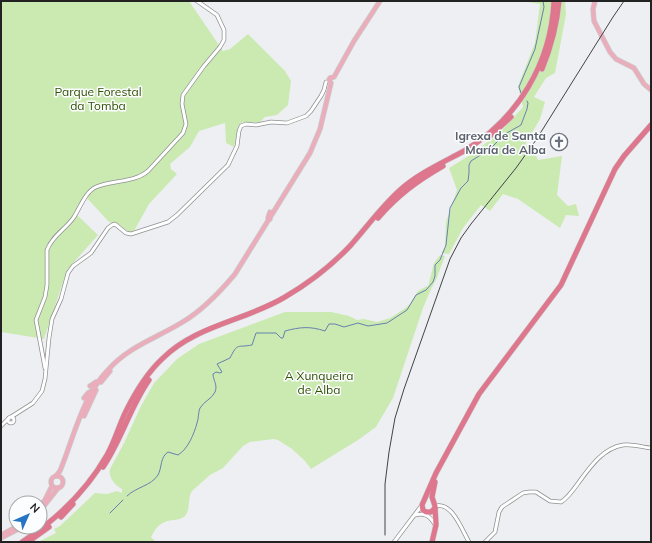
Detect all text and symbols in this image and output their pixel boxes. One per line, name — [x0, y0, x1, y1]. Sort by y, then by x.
park label: Parque Forestal da Tomba — [54, 84, 142, 113]
place label: Igrexa de Santa María de Alba — [455, 128, 546, 157]
church icon: Igrexa de Santa María de Alba — [549, 132, 569, 152]
park label: A Xunqueira de Alba — [285, 368, 353, 397]
north arrow — [8, 495, 48, 535]
text: N — [27, 500, 43, 516]

